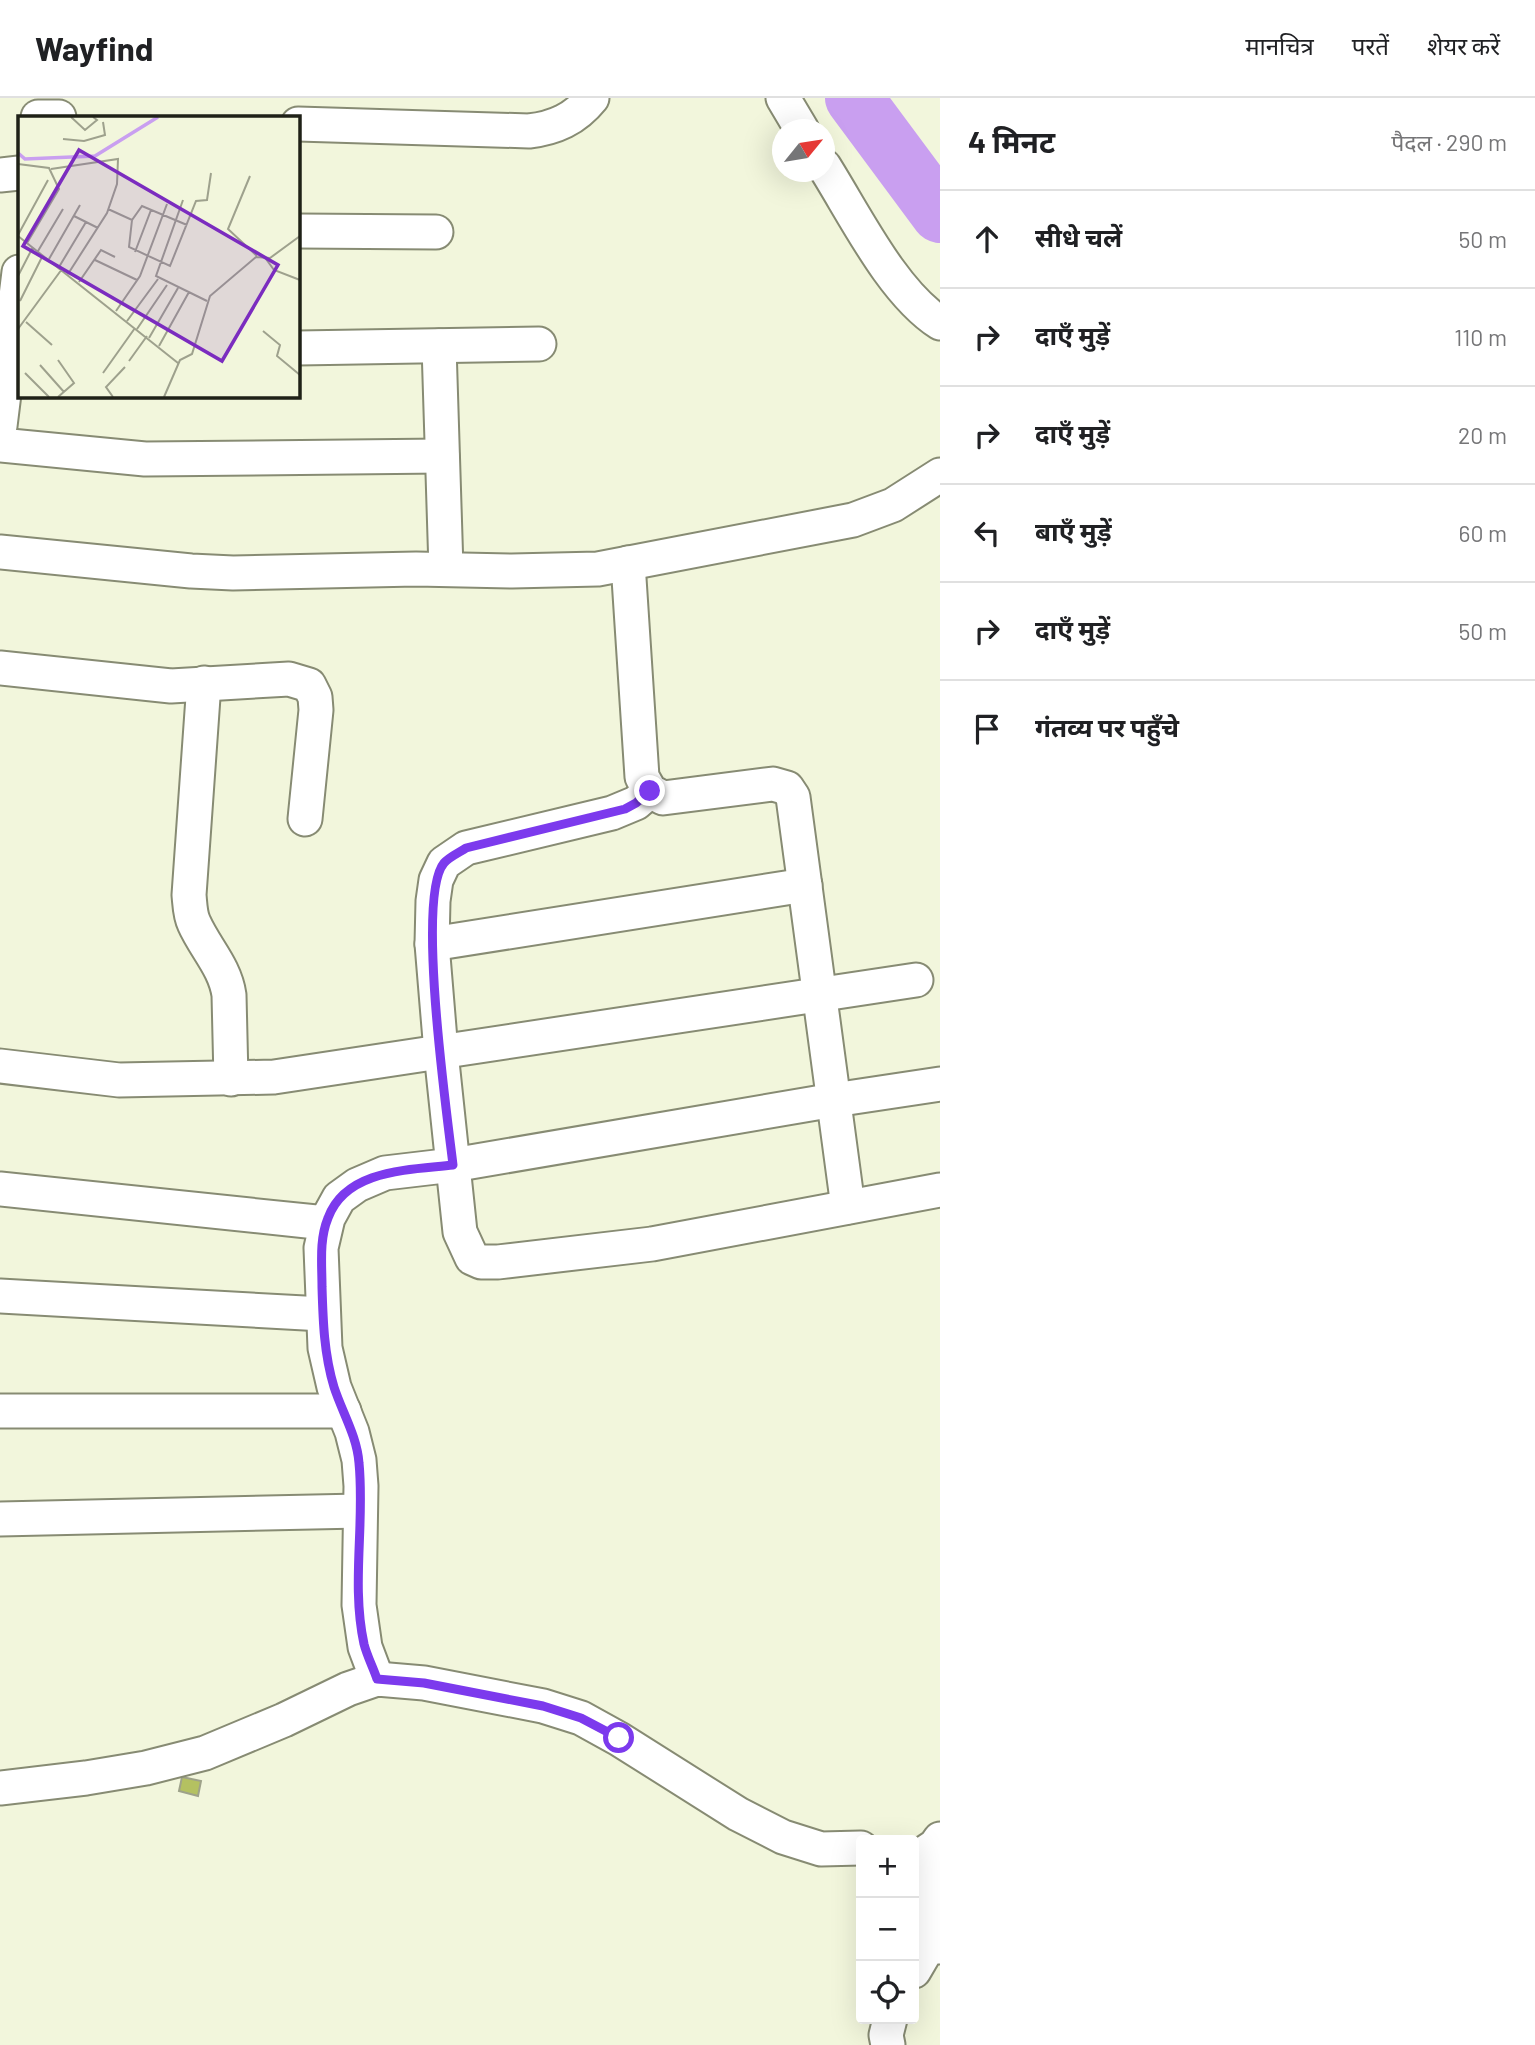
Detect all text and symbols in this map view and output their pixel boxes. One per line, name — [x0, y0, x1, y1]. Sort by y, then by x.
text: Wayfind — [35, 28, 153, 68]
text: मानचित्र — [1245, 31, 1314, 60]
text: परतें — [1352, 31, 1389, 60]
text: शेयर करें — [1427, 31, 1500, 60]
inset map — [18, 116, 299, 397]
north arrow — [772, 119, 835, 182]
text: 4 मिनट — [968, 123, 1055, 159]
text: पैदल · 290 m — [1391, 128, 1507, 156]
icon: ahead — [968, 220, 1006, 258]
text: सीधे चलें — [1035, 221, 1122, 252]
text: 50 m — [1459, 225, 1507, 253]
icon: right — [968, 318, 1006, 356]
text: दाएँ मुड़ें — [1035, 319, 1110, 350]
text: 110 m — [1454, 323, 1507, 351]
icon: right — [968, 416, 1006, 454]
text: दाएँ मुड़ें — [1035, 417, 1110, 448]
text: 20 m — [1458, 421, 1507, 449]
icon: left — [968, 514, 1006, 552]
text: बाएँ मुड़ें — [1035, 515, 1112, 546]
text: 60 m — [1459, 519, 1507, 547]
icon: right — [968, 612, 1006, 650]
text: दाएँ मुड़ें — [1035, 613, 1110, 644]
text: 50 m — [1459, 617, 1507, 645]
icon: arrive — [968, 710, 1006, 748]
text: गंतव्य पर पहुँचे — [1035, 711, 1179, 742]
route end — [634, 775, 665, 806]
route start — [603, 1722, 634, 1753]
map controls — [856, 1835, 919, 2024]
button: + — [856, 1835, 919, 1898]
button: − — [856, 1898, 919, 1961]
button: locate — [856, 1961, 919, 2024]

